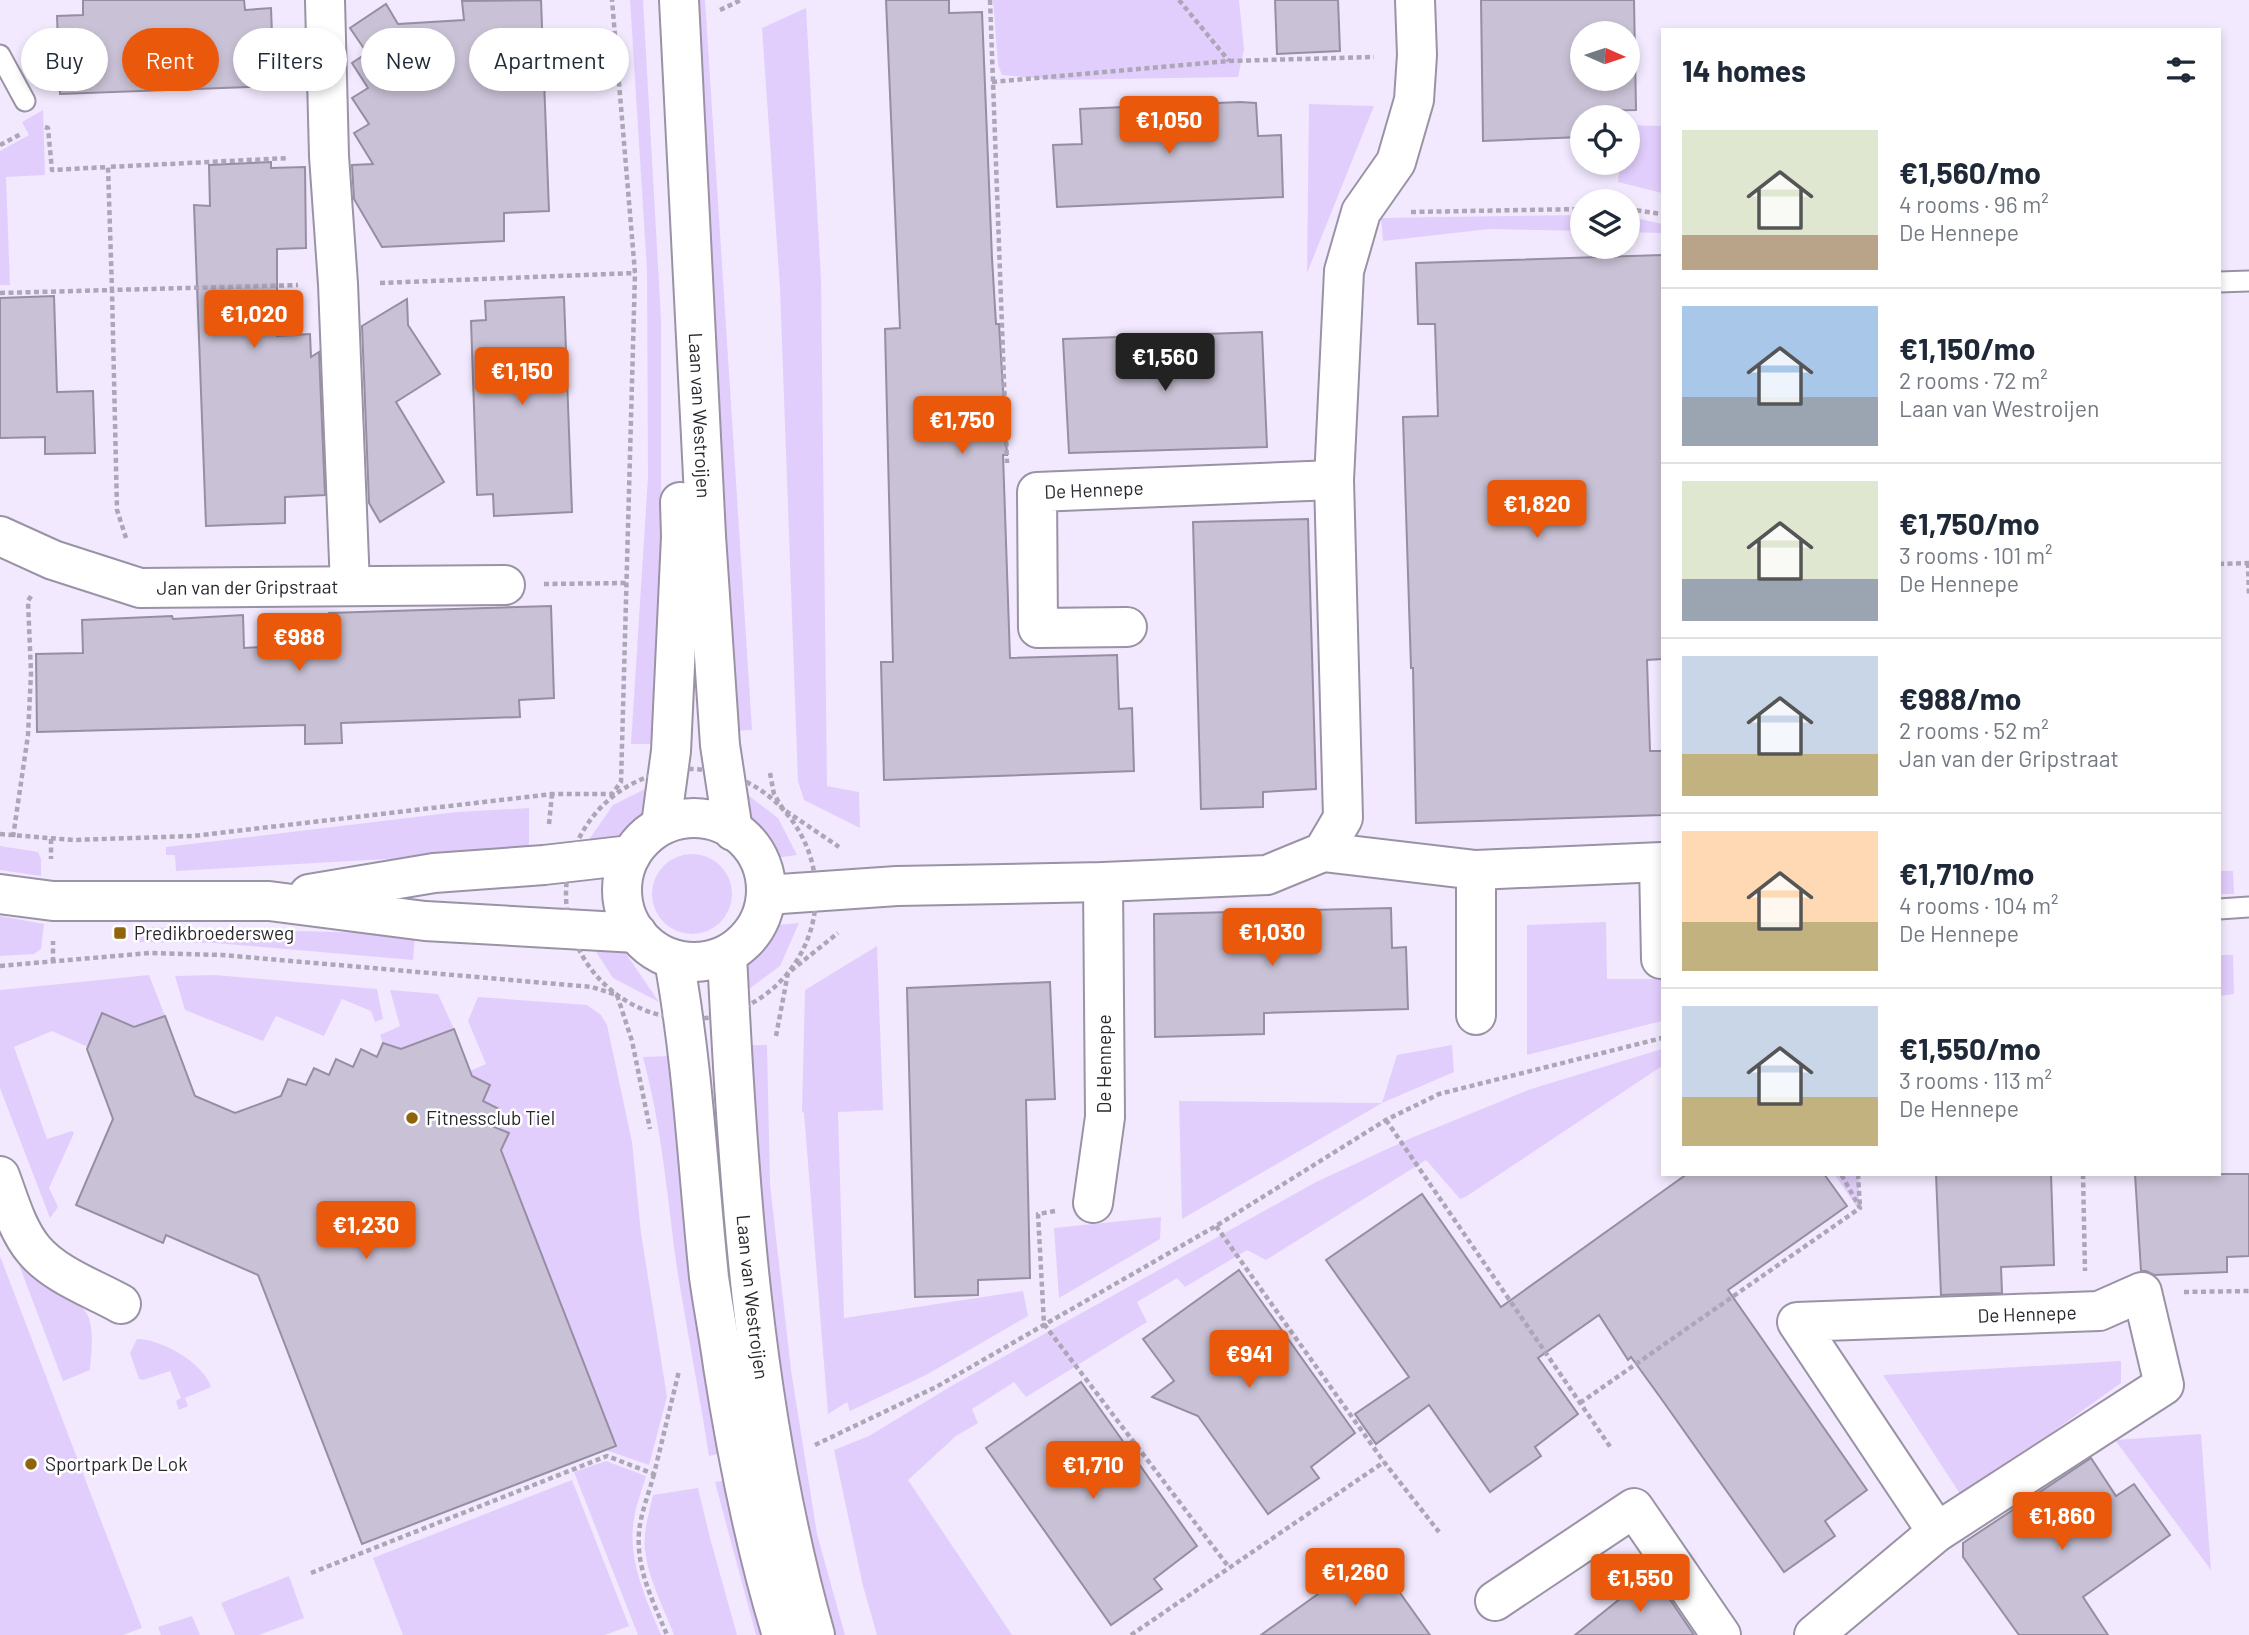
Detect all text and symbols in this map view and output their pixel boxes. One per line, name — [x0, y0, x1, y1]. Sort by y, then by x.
north arrow — [1570, 21, 1640, 91]
map controls — [1570, 21, 1640, 259]
chip: Buy — [21, 28, 108, 91]
chip: Rent — [122, 28, 219, 91]
chip: Filters — [233, 28, 347, 91]
chip: New — [361, 28, 455, 91]
chip: Apartment — [469, 28, 629, 91]
icon: filters — [2162, 51, 2200, 89]
text: 14 homes — [1682, 52, 1806, 88]
pin: €1,050 — [1112, 96, 1226, 156]
text: €1,050 — [1136, 105, 1202, 133]
button: locate — [1570, 105, 1640, 175]
text: €1,560/mo — [1899, 154, 2041, 190]
icon: home — [1738, 158, 1822, 242]
button: layers — [1570, 189, 1640, 259]
text: 4 rooms · 96 m² — [1899, 190, 2049, 218]
text: De Hennepe — [1899, 218, 2019, 246]
pin: €1,020 — [197, 290, 311, 350]
text: €1,020 — [220, 299, 288, 327]
text: €1,150/mo — [1899, 330, 2035, 366]
street label: Laan van Westroijen — [685, 332, 716, 499]
pin: €1,560 — [1108, 334, 1222, 393]
icon: home — [1738, 334, 1822, 418]
text: €1,560 — [1132, 342, 1198, 370]
pin: €1,150 — [465, 348, 579, 407]
text: €1,150 — [491, 356, 553, 384]
text: 2 rooms · 72 m² — [1899, 366, 2048, 394]
text: Laan van Westroijen — [1899, 394, 2099, 422]
pin: €1,750 — [905, 396, 1019, 456]
text: €1,750 — [929, 405, 995, 433]
street label: De Hennepe — [1044, 476, 1144, 503]
pin: €1,820 — [1480, 480, 1594, 540]
text: €1,820 — [1503, 489, 1571, 517]
text: €1,750/mo — [1899, 505, 2040, 541]
icon: home — [1738, 509, 1822, 593]
text: 3 rooms · 101 m² — [1899, 541, 2052, 569]
text: De Hennepe — [1899, 569, 2019, 597]
street label: Jan van der Gripstraat — [156, 574, 338, 599]
pin: €988 — [258, 614, 340, 673]
text: €988 — [273, 622, 325, 650]
text: €988/mo — [1899, 680, 2021, 716]
icon: home — [1738, 684, 1822, 768]
text: 2 rooms · 52 m² — [1899, 716, 2049, 744]
text: Jan van der Gripstraat — [1899, 744, 2119, 772]
text: €1,710/mo — [1899, 855, 2034, 891]
icon: home — [1738, 859, 1822, 943]
text: 4 rooms · 104 m² — [1899, 891, 2059, 919]
pin: €1,030 — [1215, 908, 1329, 968]
text: €1,030 — [1239, 917, 1305, 945]
text: De Hennepe — [1899, 919, 2019, 947]
place label: Predikbroedersweg — [134, 921, 294, 944]
marker: Predikbroedersweg — [112, 925, 128, 941]
street label: De Hennepe — [1092, 1014, 1115, 1114]
text: €1,550/mo — [1899, 1030, 2041, 1066]
icon: home — [1738, 1034, 1822, 1118]
text: 3 rooms · 113 m² — [1899, 1066, 2052, 1094]
text: De Hennepe — [1899, 1094, 2019, 1122]
place label: Fitnessclub Tiel — [426, 1106, 555, 1129]
marker: Fitnessclub Tiel — [404, 1110, 420, 1126]
pin: €1,230 — [309, 1202, 423, 1261]
text: €1,230 — [333, 1210, 399, 1238]
street label: Laan van Westroijen — [733, 1213, 774, 1381]
street label: De Hennepe — [1977, 1300, 2077, 1327]
pin: €941 — [1208, 1330, 1290, 1390]
text: €941 — [1226, 1339, 1272, 1367]
pin: €1,710 — [1036, 1442, 1150, 1501]
text: €1,710 — [1062, 1450, 1124, 1478]
place label: Sportpark De Lok — [45, 1452, 188, 1475]
marker: Sportpark De Lok — [23, 1456, 39, 1472]
pin: €1,860 — [2005, 1492, 2119, 1552]
text: €1,860 — [2029, 1501, 2095, 1529]
pin: €1,260 — [1298, 1548, 1412, 1608]
pin: €1,550 — [1583, 1554, 1697, 1614]
text: €1,260 — [1321, 1557, 1389, 1585]
text: €1,550 — [1607, 1563, 1673, 1591]

